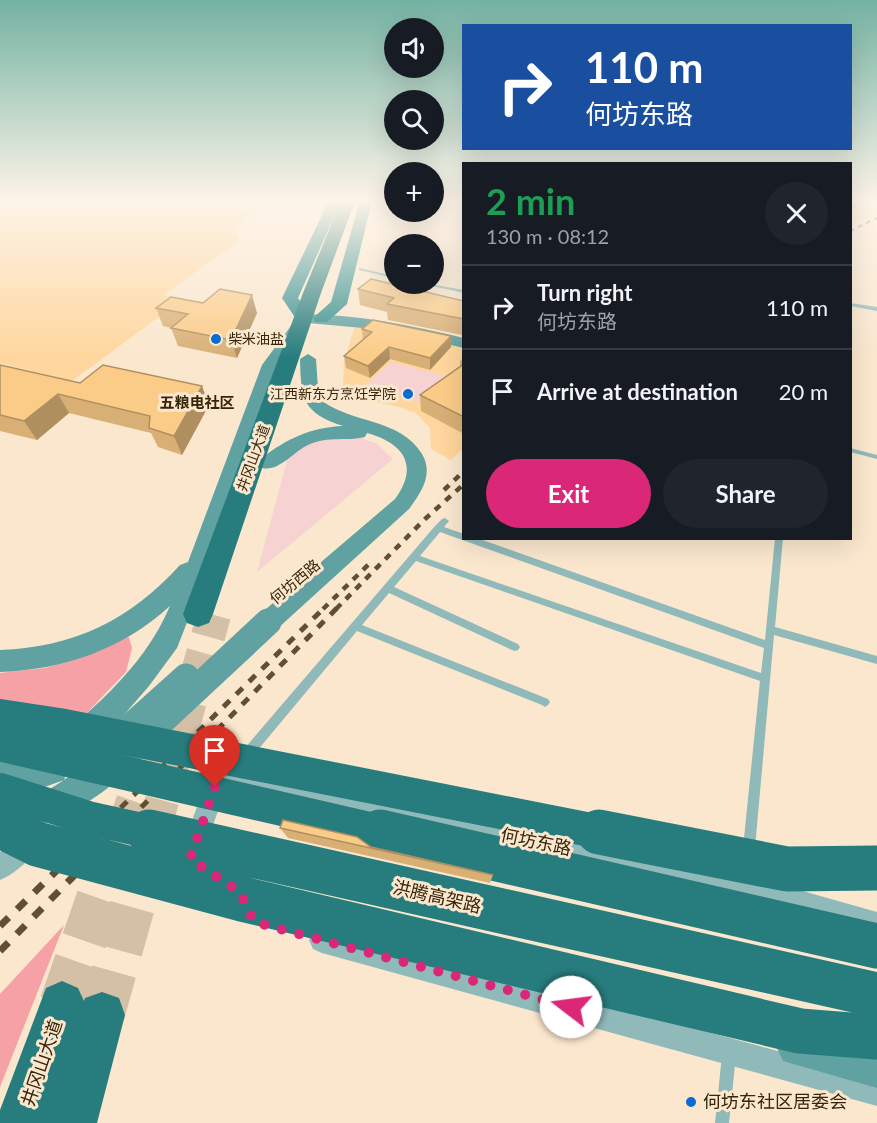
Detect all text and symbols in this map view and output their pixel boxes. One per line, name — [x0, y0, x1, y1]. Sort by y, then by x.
map controls — [384, 18, 444, 294]
button: sound — [384, 18, 444, 78]
text: 110 m — [585, 42, 703, 92]
icon: right — [486, 48, 564, 126]
button: search — [384, 90, 444, 150]
text: 何坊东路 — [585, 97, 693, 130]
button: + — [384, 162, 444, 222]
text: 2 min — [486, 179, 575, 223]
button: close — [765, 182, 828, 245]
text: 130 m · 08:12 — [486, 224, 609, 248]
button: − — [384, 234, 444, 294]
text: Turn right — [537, 279, 632, 306]
icon: right — [486, 291, 519, 324]
text: 110 m — [766, 294, 828, 321]
text: 何坊东路 — [537, 309, 617, 333]
place label: 柴米油盐 — [228, 330, 284, 347]
marker: 柴米油盐 — [209, 332, 223, 346]
icon: arrive — [486, 375, 519, 408]
text: Arrive at destination — [537, 378, 738, 405]
text: 20 m — [779, 378, 828, 405]
place label: 江西新东方烹饪学院 — [270, 385, 396, 402]
marker: 江西新东方烹饪学院 — [401, 387, 415, 401]
district label: 五粮电社区 — [159, 393, 235, 411]
street label: 井冈山大道 — [233, 422, 272, 494]
button: Exit — [486, 459, 651, 528]
button: Share — [663, 459, 828, 528]
street label: 何坊西路 — [266, 555, 323, 607]
pin — [189, 725, 240, 787]
icon: arrive — [198, 734, 231, 767]
street label: 何坊东路 — [499, 823, 574, 859]
street label: 洪腾高架路 — [391, 875, 484, 917]
position arrow — [539, 975, 603, 1039]
street label: 井冈山大道 — [16, 1017, 66, 1109]
place label: 何坊东社区居委会 — [703, 1090, 847, 1112]
marker: 何坊东社区居委会 — [684, 1095, 698, 1109]

